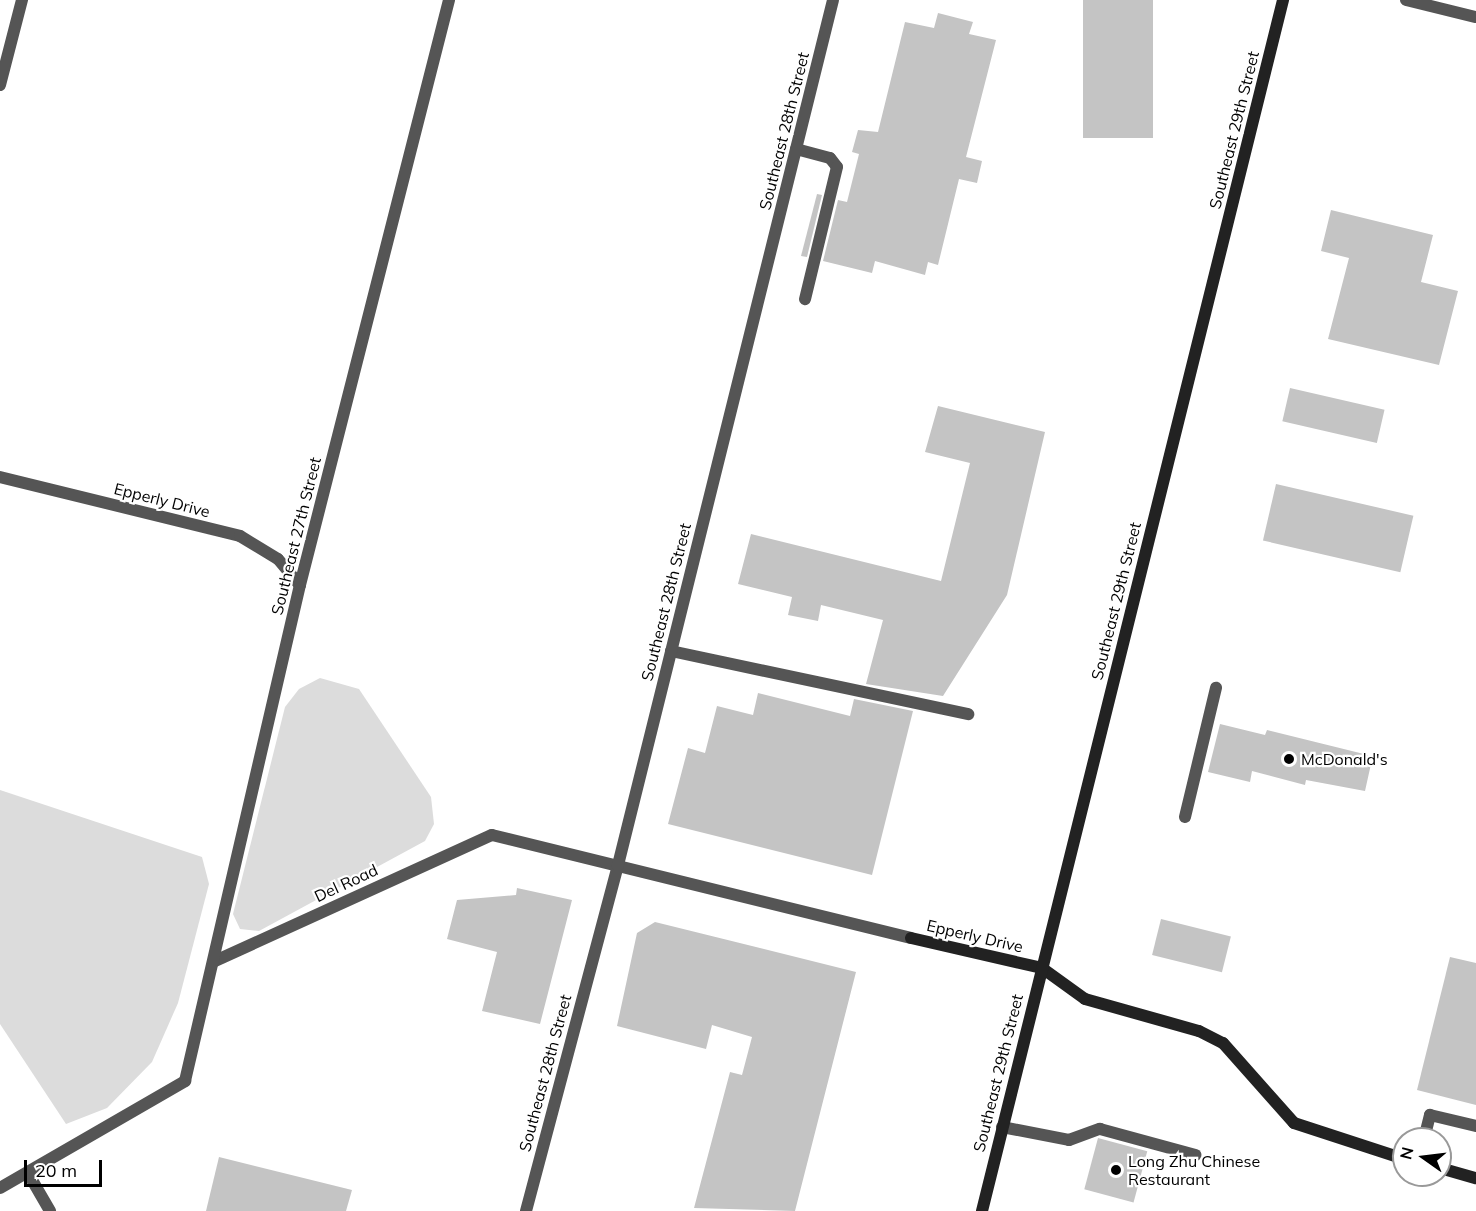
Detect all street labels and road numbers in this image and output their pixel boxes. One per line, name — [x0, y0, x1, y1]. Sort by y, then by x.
street label: Southeast 29th Street — [1205, 49, 1263, 211]
street label: Southeast 28th Street — [755, 50, 813, 212]
street label: Southeast 27th Street — [267, 455, 325, 617]
street label: Epperly Drive — [112, 479, 212, 521]
street label: Southeast 29th Street — [1087, 520, 1145, 682]
street label: Southeast 28th Street — [637, 521, 695, 683]
street label: Del Road — [311, 860, 381, 906]
street label: Epperly Drive — [925, 916, 1025, 956]
street label: Southeast 28th Street — [515, 992, 575, 1154]
street label: Southeast 29th Street — [969, 992, 1027, 1154]

